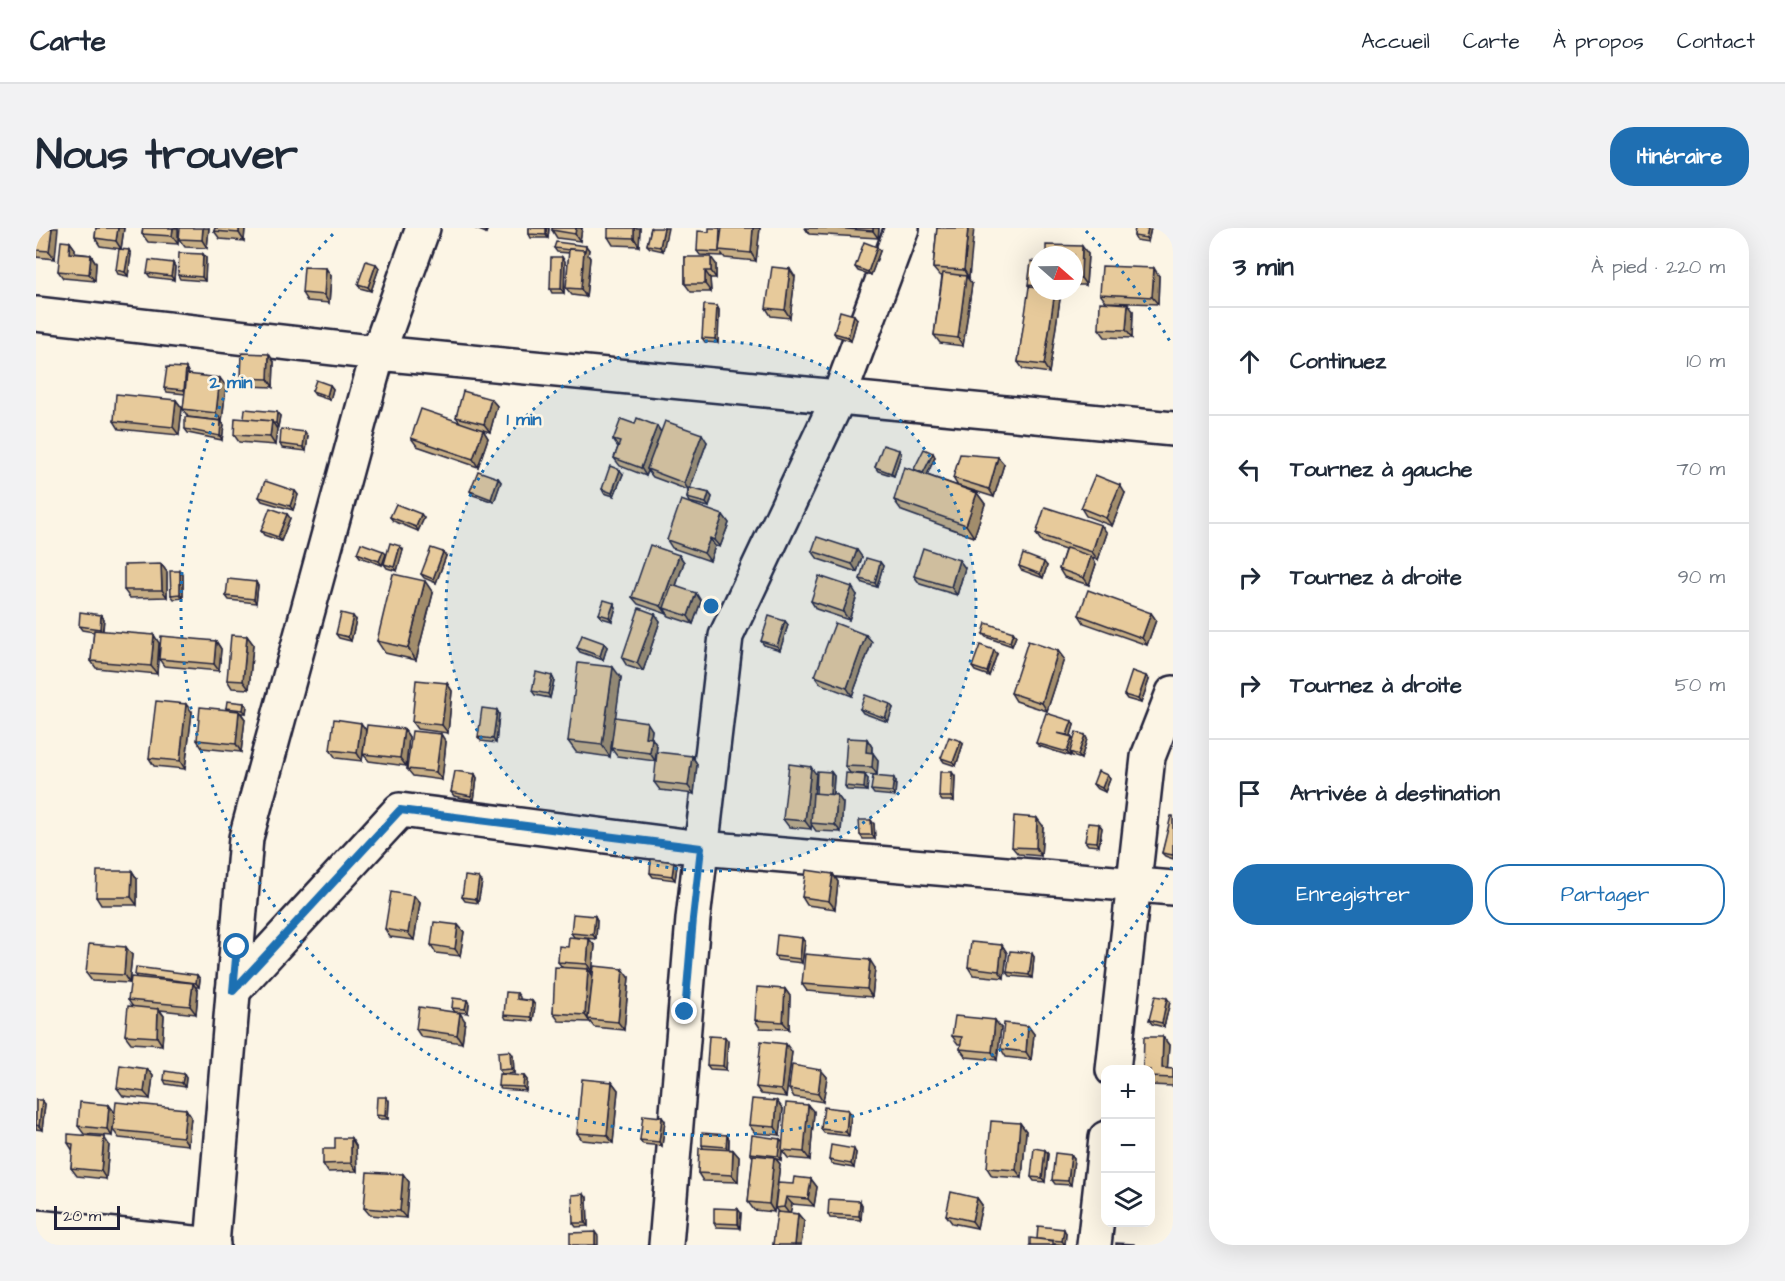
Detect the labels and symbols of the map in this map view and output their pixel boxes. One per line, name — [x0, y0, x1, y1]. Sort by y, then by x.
north arrow — [1029, 246, 1083, 300]
text: 2 min — [208, 370, 253, 395]
text: 1 min — [506, 407, 542, 432]
centre of rings — [701, 596, 721, 616]
route start — [223, 933, 249, 959]
route end — [671, 998, 697, 1024]
scale bar — [54, 1203, 120, 1230]

